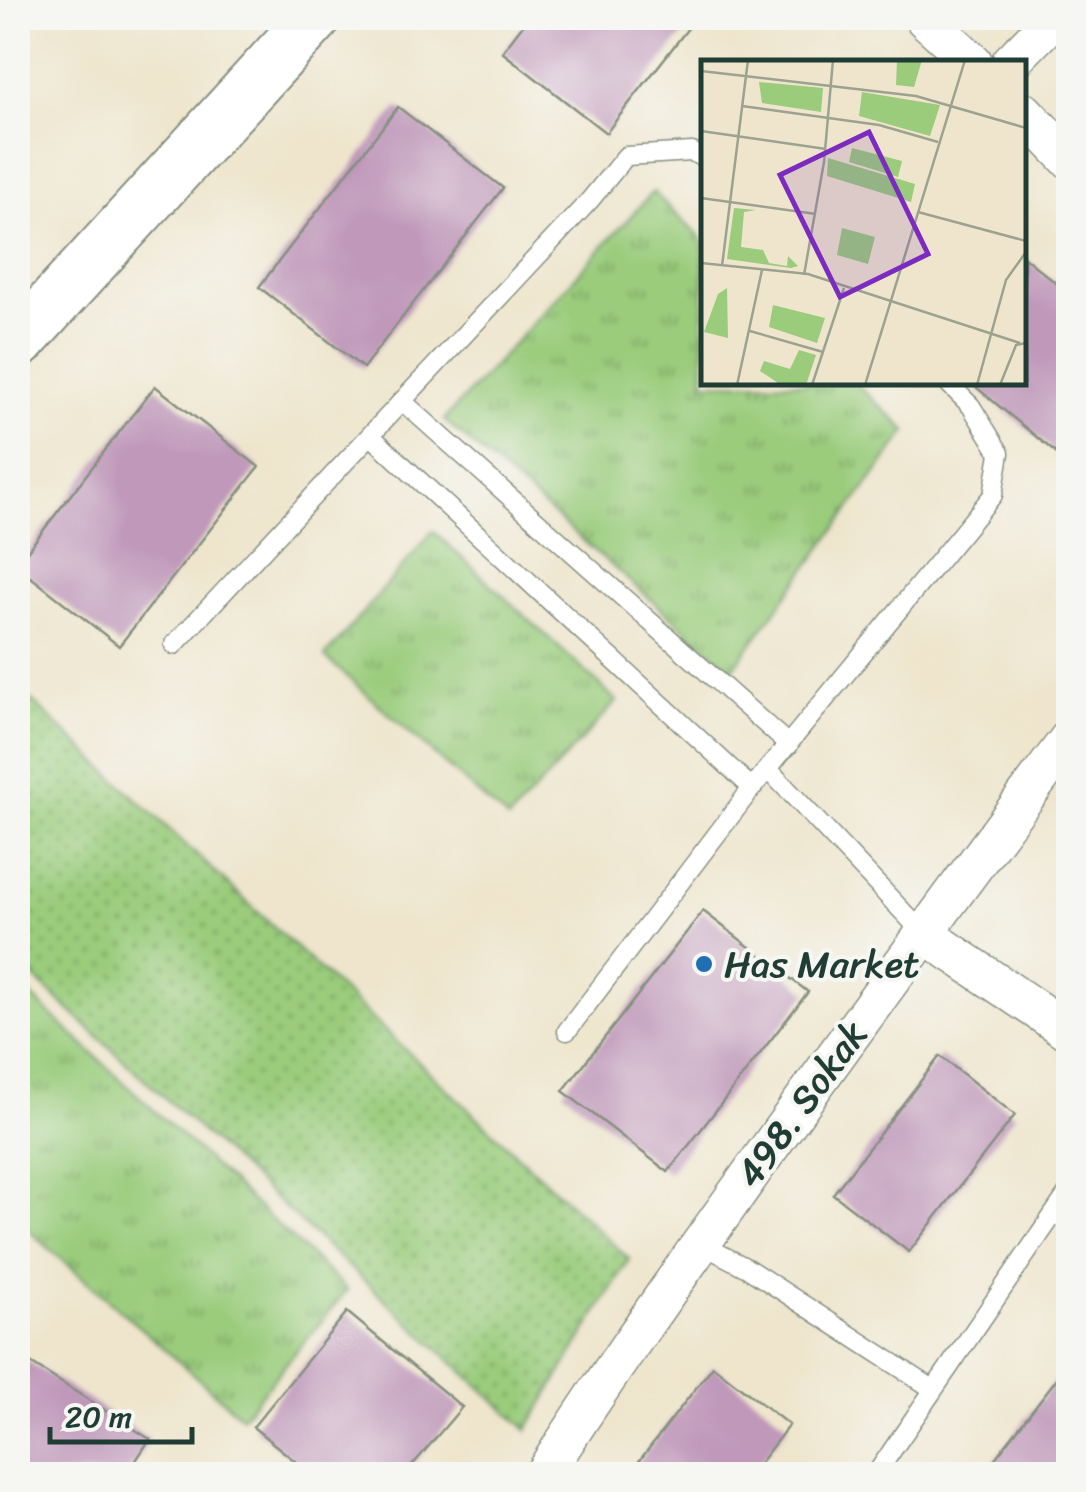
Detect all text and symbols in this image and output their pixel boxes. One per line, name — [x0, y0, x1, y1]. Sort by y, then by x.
inset map — [701, 60, 1026, 385]
place label: Has Market — [724, 931, 920, 998]
marker: Has Market — [693, 953, 715, 975]
street label: 498. Sokak — [717, 1006, 886, 1202]
scale bar — [50, 1382, 192, 1444]
text: 20 m — [65, 1390, 132, 1444]

